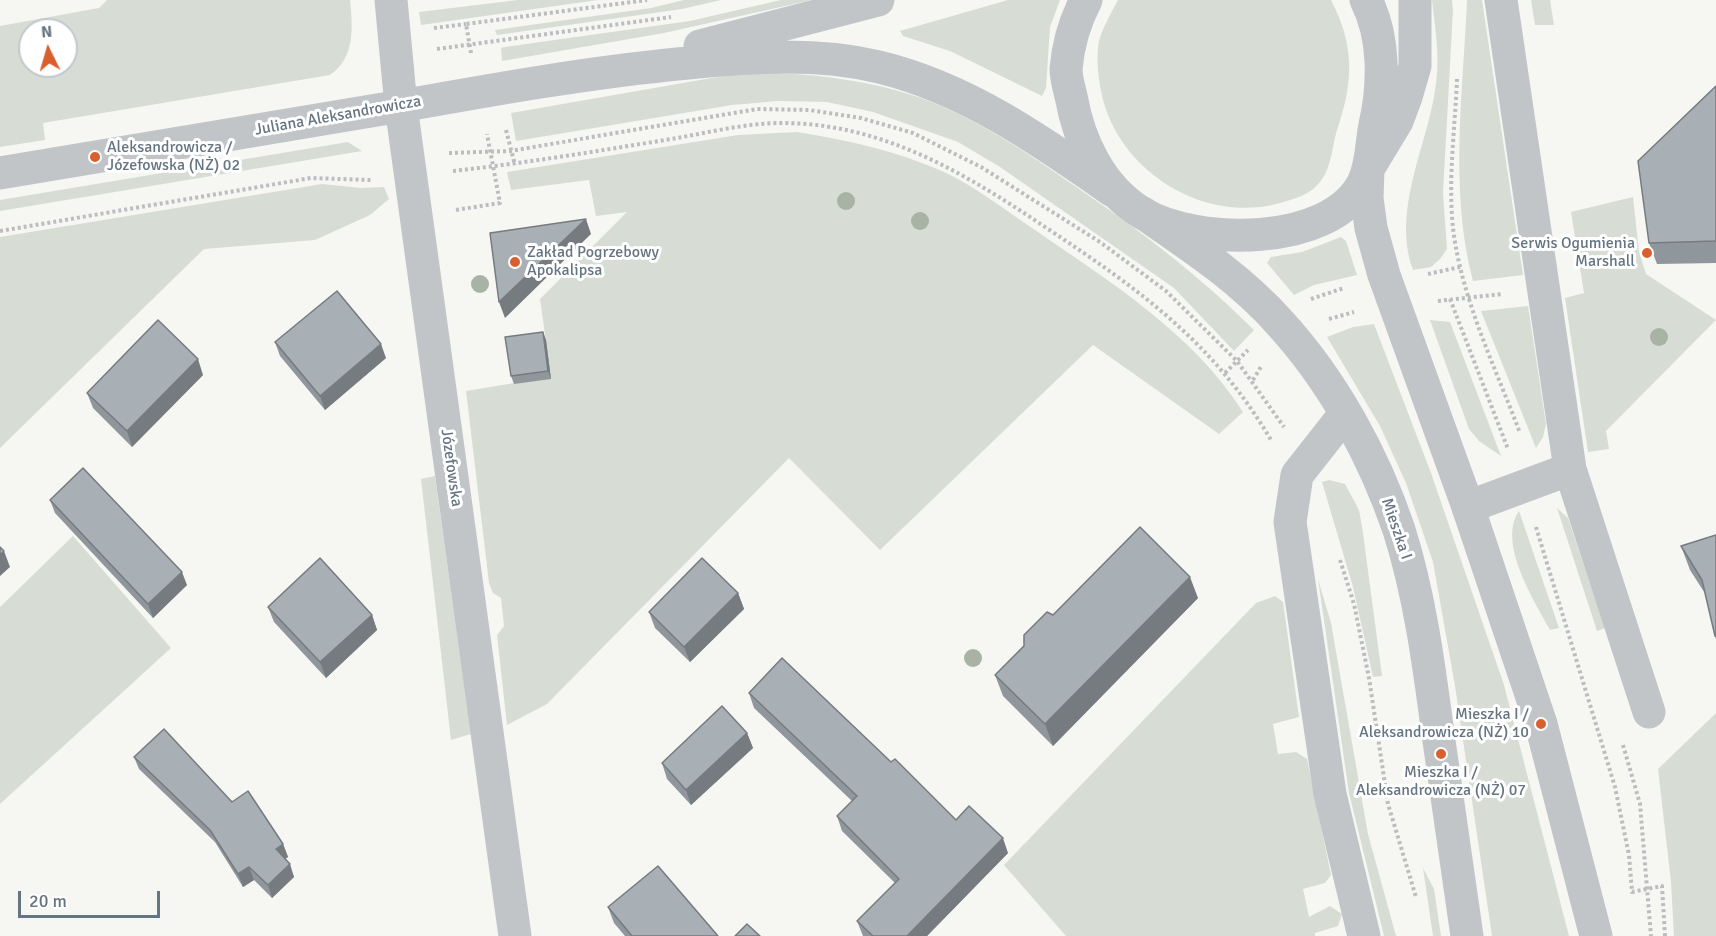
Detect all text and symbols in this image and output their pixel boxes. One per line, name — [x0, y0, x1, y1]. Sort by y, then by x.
north arrow — [18, 18, 78, 78]
text: N — [40, 22, 53, 43]
street label: Juliana Aleksandrowicza — [253, 92, 423, 140]
place label: Aleksandrowicza / Józefowska (NŻ) 02 — [107, 138, 240, 176]
marker: Aleksandrowicza / Józefowska (NŻ) 02 — [88, 150, 102, 164]
place label: Serwis Ogumienia Marshall — [1511, 234, 1635, 272]
place label: Zakład Pogrzebowy Apokalipsa — [527, 243, 659, 281]
marker: Serwis Ogumienia Marshall — [1640, 246, 1654, 260]
marker: Zakład Pogrzebowy Apokalipsa — [508, 255, 522, 269]
street label: Józefowska — [436, 428, 466, 508]
street label: Mieszka I — [1377, 496, 1415, 562]
place label: Mieszka I / Aleksandrowicza (NŻ) 10 — [1359, 705, 1529, 743]
marker: Mieszka I / Aleksandrowicza (NŻ) 10 — [1534, 717, 1548, 731]
marker: Mieszka I / Aleksandrowicza (NŻ) 07 — [1434, 747, 1448, 761]
place label: Mieszka I / Aleksandrowicza (NŻ) 07 — [1356, 763, 1526, 801]
scale bar — [21, 879, 164, 917]
text: 20 m — [29, 890, 67, 912]

